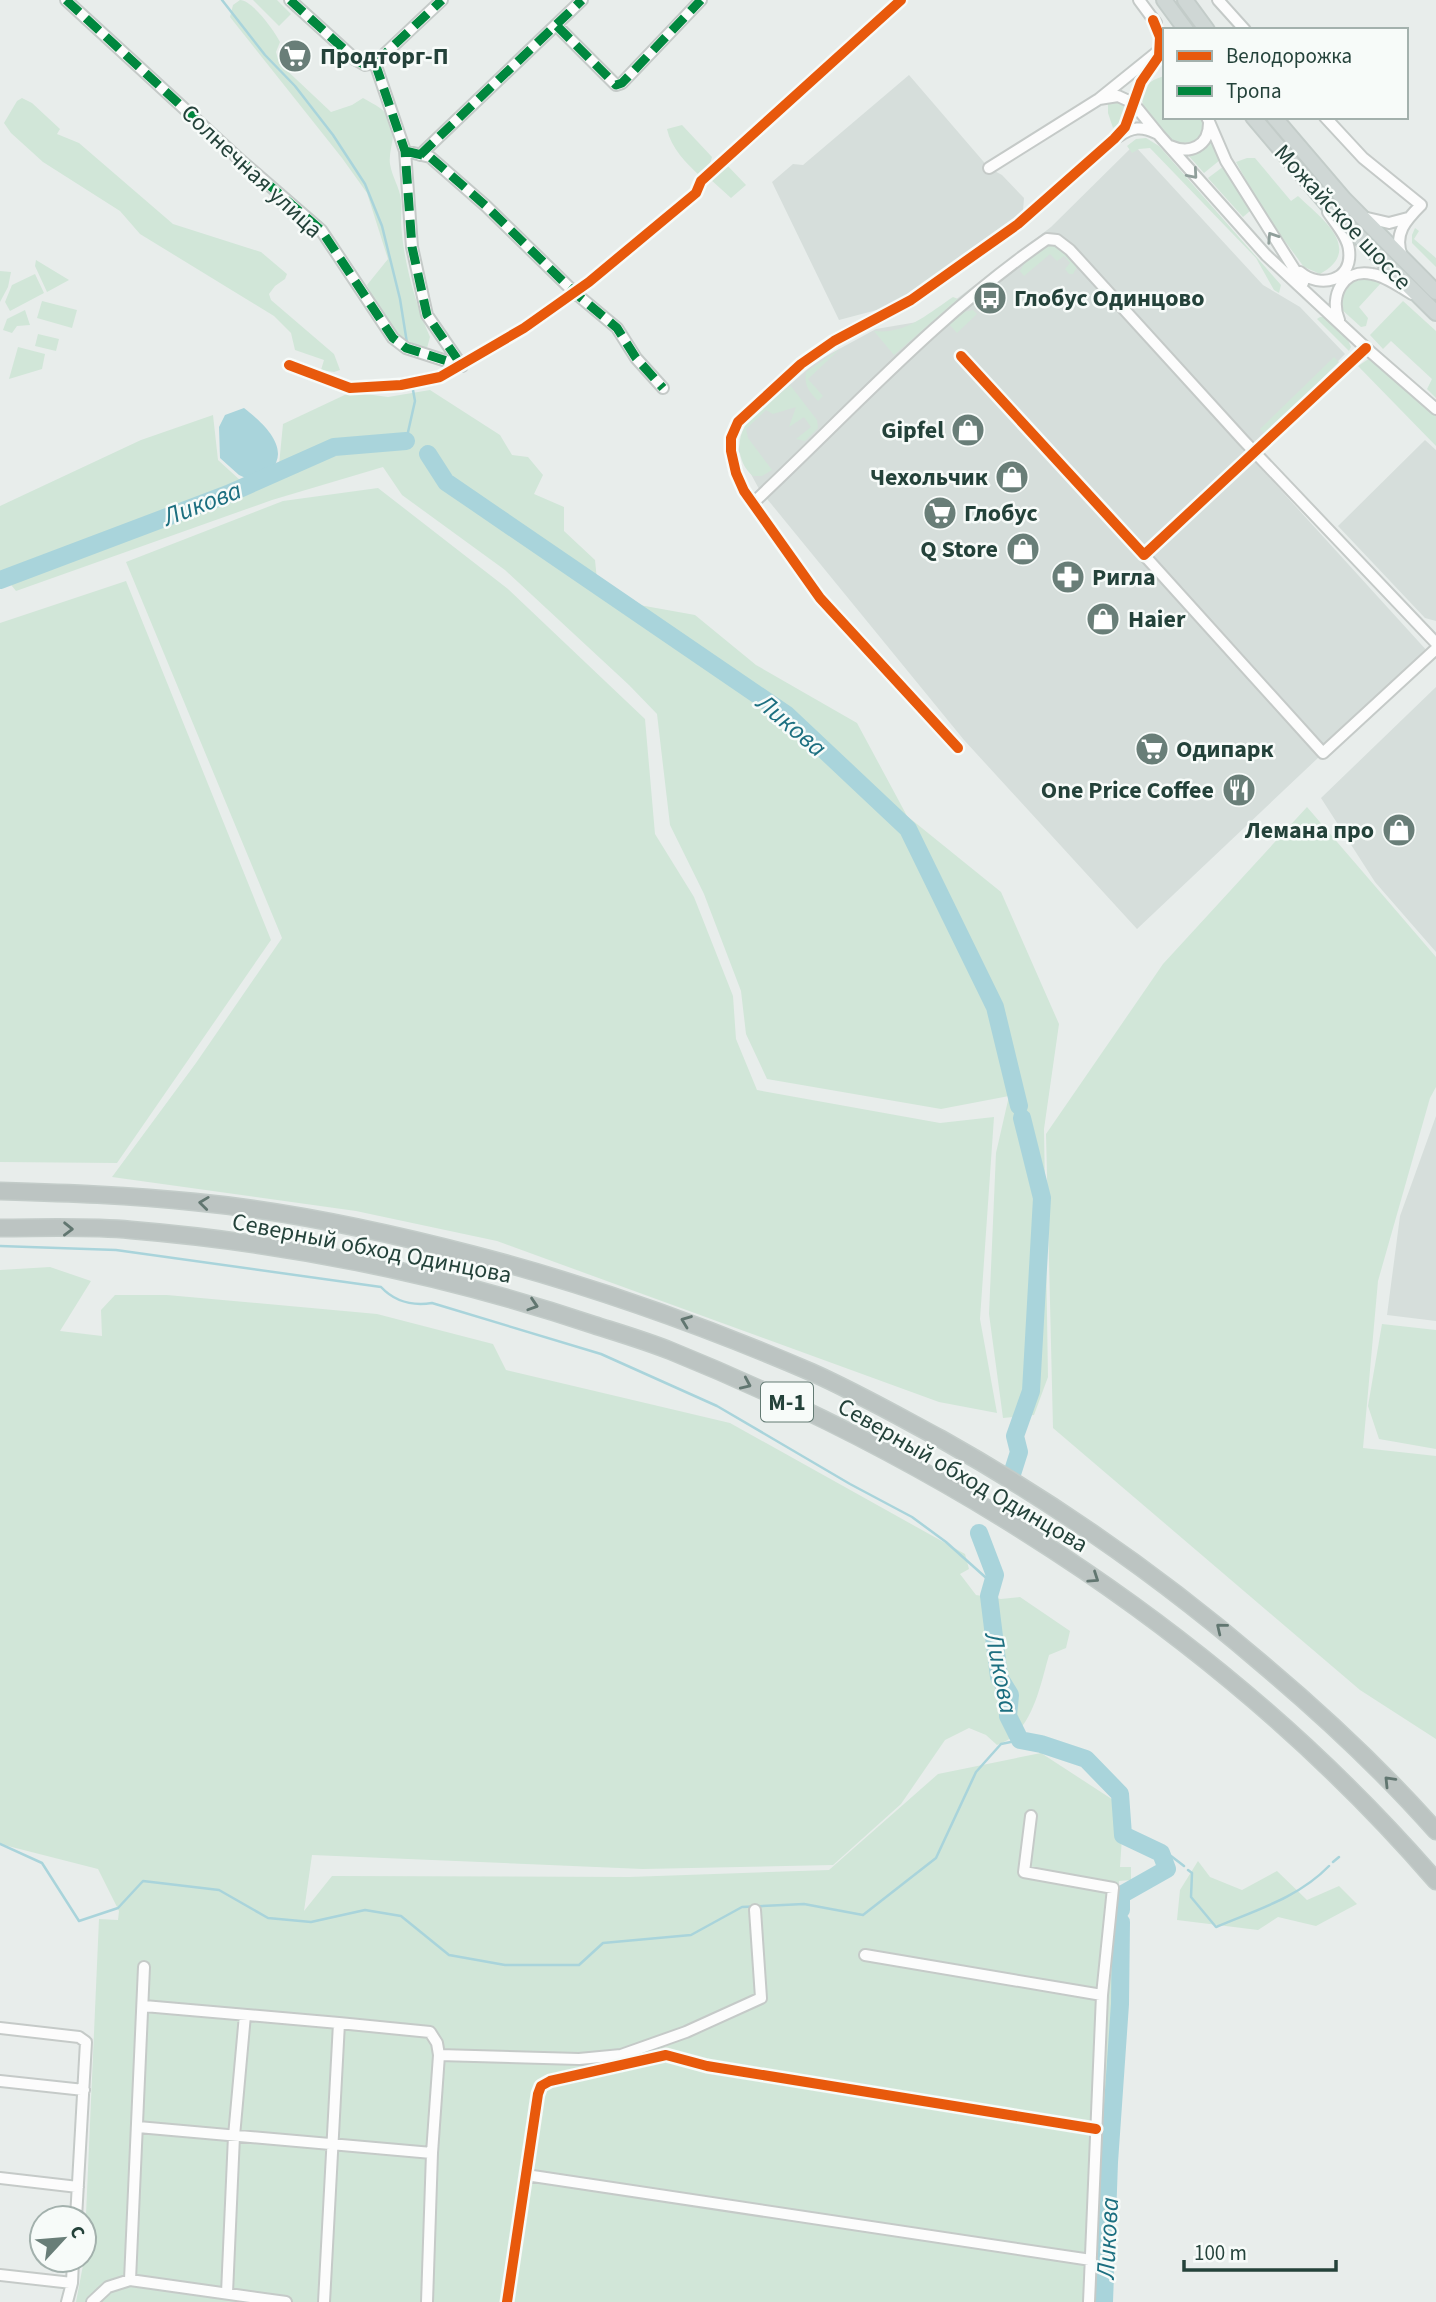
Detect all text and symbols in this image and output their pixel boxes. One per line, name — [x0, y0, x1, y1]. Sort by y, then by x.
legend — [1163, 28, 1408, 119]
supermarket icon: Продторг-П — [276, 37, 314, 75]
place label: Продторг-П — [320, 39, 449, 74]
text: Велодорожка — [1226, 41, 1352, 71]
text: Тропа — [1226, 76, 1282, 106]
street label: Солнечная улица — [173, 96, 330, 246]
street label: Можайское шоссе — [1266, 137, 1420, 298]
one-way arrow — [1185, 166, 1197, 179]
one-way arrow — [1268, 232, 1281, 245]
bus stop icon: Глобус Одинцово — [971, 279, 1009, 317]
place label: Глобус Одинцово — [1014, 281, 1204, 316]
shop icon: Gipfel — [949, 411, 987, 449]
place label: Gipfel — [881, 413, 944, 448]
shop icon: Чехольчик — [993, 458, 1031, 496]
place label: Чехольчик — [870, 460, 989, 495]
water label: Ликова — [156, 472, 247, 536]
supermarket icon: Глобус — [921, 494, 959, 532]
place label: Глобус — [964, 496, 1038, 531]
shop icon: Q Store — [1004, 530, 1042, 568]
place label: Q Store — [920, 532, 998, 567]
pharmacy icon: Ригла — [1049, 558, 1087, 596]
place label: Ригла — [1092, 560, 1156, 595]
shop icon: Haier — [1084, 600, 1122, 638]
place label: Haier — [1128, 602, 1186, 637]
water label: Ликова — [747, 684, 835, 766]
supermarket icon: Одипарк — [1133, 730, 1171, 768]
place label: Одипарк — [1176, 732, 1275, 767]
restaurant icon: One Price Coffee — [1220, 771, 1258, 809]
place label: One Price Coffee — [1041, 773, 1214, 808]
shop icon: Лемана про — [1380, 811, 1418, 849]
place label: Лемана про — [1244, 813, 1374, 848]
one-way arrow — [198, 1196, 210, 1211]
street label: Северный обход Одинцова — [229, 1204, 515, 1293]
one-way arrow — [63, 1221, 74, 1236]
one-way arrow — [527, 1296, 539, 1311]
one-way arrow — [680, 1316, 692, 1330]
one-way arrow — [739, 1376, 751, 1390]
road number: М-1 — [761, 1382, 813, 1422]
street label: Северный обход Одинцова — [831, 1389, 1094, 1562]
one-way arrow — [1086, 1570, 1099, 1582]
one-way arrow — [1216, 1624, 1228, 1637]
water label: Ликова — [975, 1627, 1027, 1717]
one-way arrow — [1384, 1777, 1397, 1790]
water label: Ликова — [1087, 2196, 1128, 2282]
north arrow — [28, 2204, 98, 2274]
text: С — [62, 2221, 91, 2243]
scale bar — [1184, 2228, 1336, 2272]
text: 100 m — [1194, 2238, 1247, 2268]

